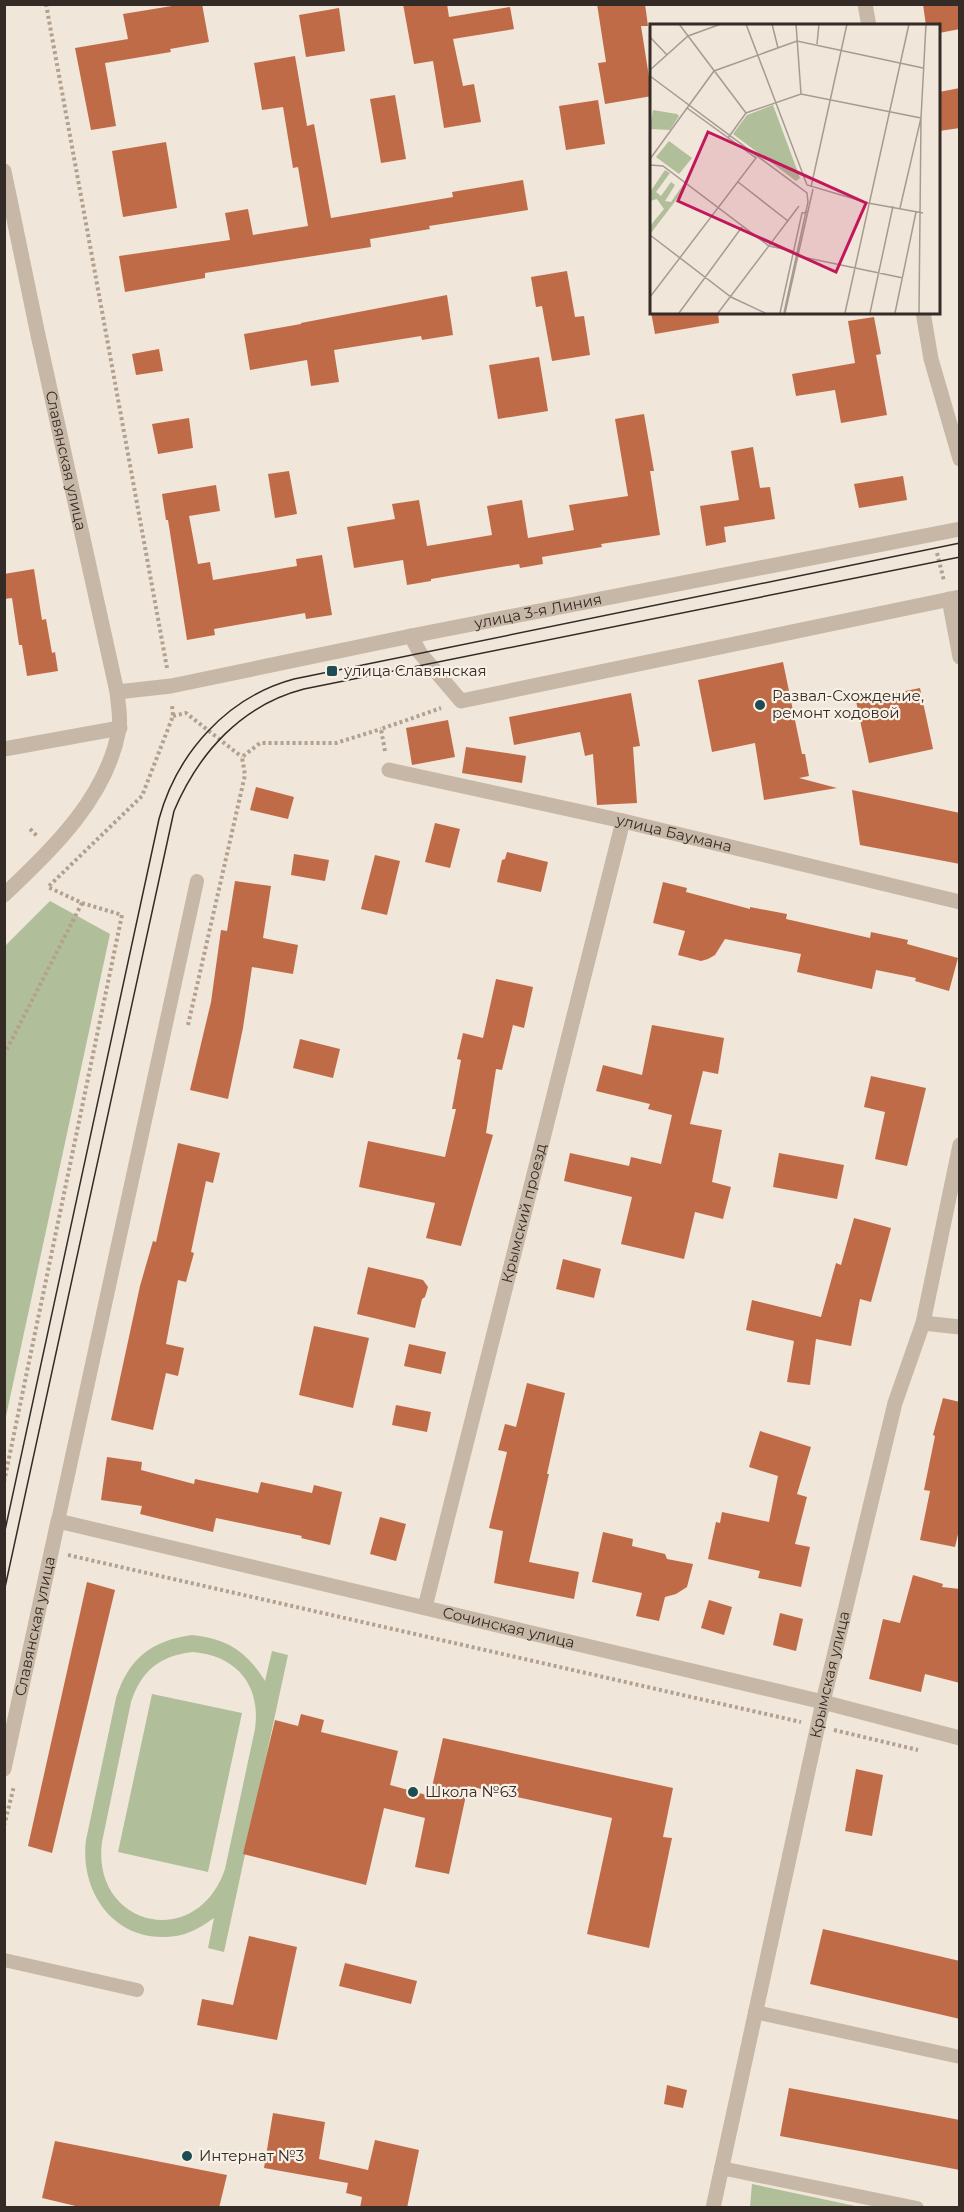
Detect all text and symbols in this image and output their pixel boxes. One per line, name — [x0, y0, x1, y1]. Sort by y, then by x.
inset map — [650, 24, 940, 314]
street label: Славянская улица — [42, 389, 91, 532]
street label: улица 3-я Линия — [472, 589, 603, 633]
place label: улица Славянская — [343, 661, 487, 680]
marker: улица Славянская — [325, 664, 339, 678]
place label: Развал-Схождение, ремонт ходовой — [772, 686, 924, 722]
marker: Развал-Схождение, ремонт ходовой — [753, 698, 767, 712]
street label: улица Баумана — [614, 810, 734, 856]
street label: Крымский проезд — [497, 1141, 550, 1285]
street label: Славянская улица — [10, 1555, 59, 1698]
street label: Сочинская улица — [441, 1602, 577, 1652]
street label: Крымская улица — [805, 1609, 854, 1740]
place label: Школа №63 — [425, 1782, 517, 1801]
marker: Школа №63 — [406, 1785, 420, 1799]
place label: Интернат №3 — [199, 2146, 304, 2165]
marker: Интернат №3 — [180, 2149, 194, 2163]

